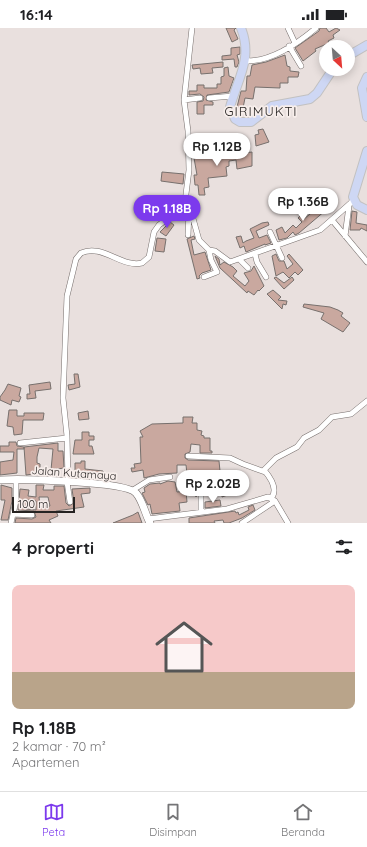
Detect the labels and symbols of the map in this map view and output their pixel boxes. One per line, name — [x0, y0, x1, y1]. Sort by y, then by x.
north arrow — [319, 40, 355, 76]
district label: GIRIMUKTI — [224, 103, 298, 119]
pin: Rp 1.12B — [176, 133, 258, 167]
pin: Rp 1.36B — [262, 188, 344, 222]
pin: Rp 1.18B — [126, 195, 208, 229]
street label: Jalan Kutamaya — [31, 463, 117, 483]
pin: Rp 2.02B — [172, 470, 254, 504]
scale bar — [12, 495, 75, 514]

